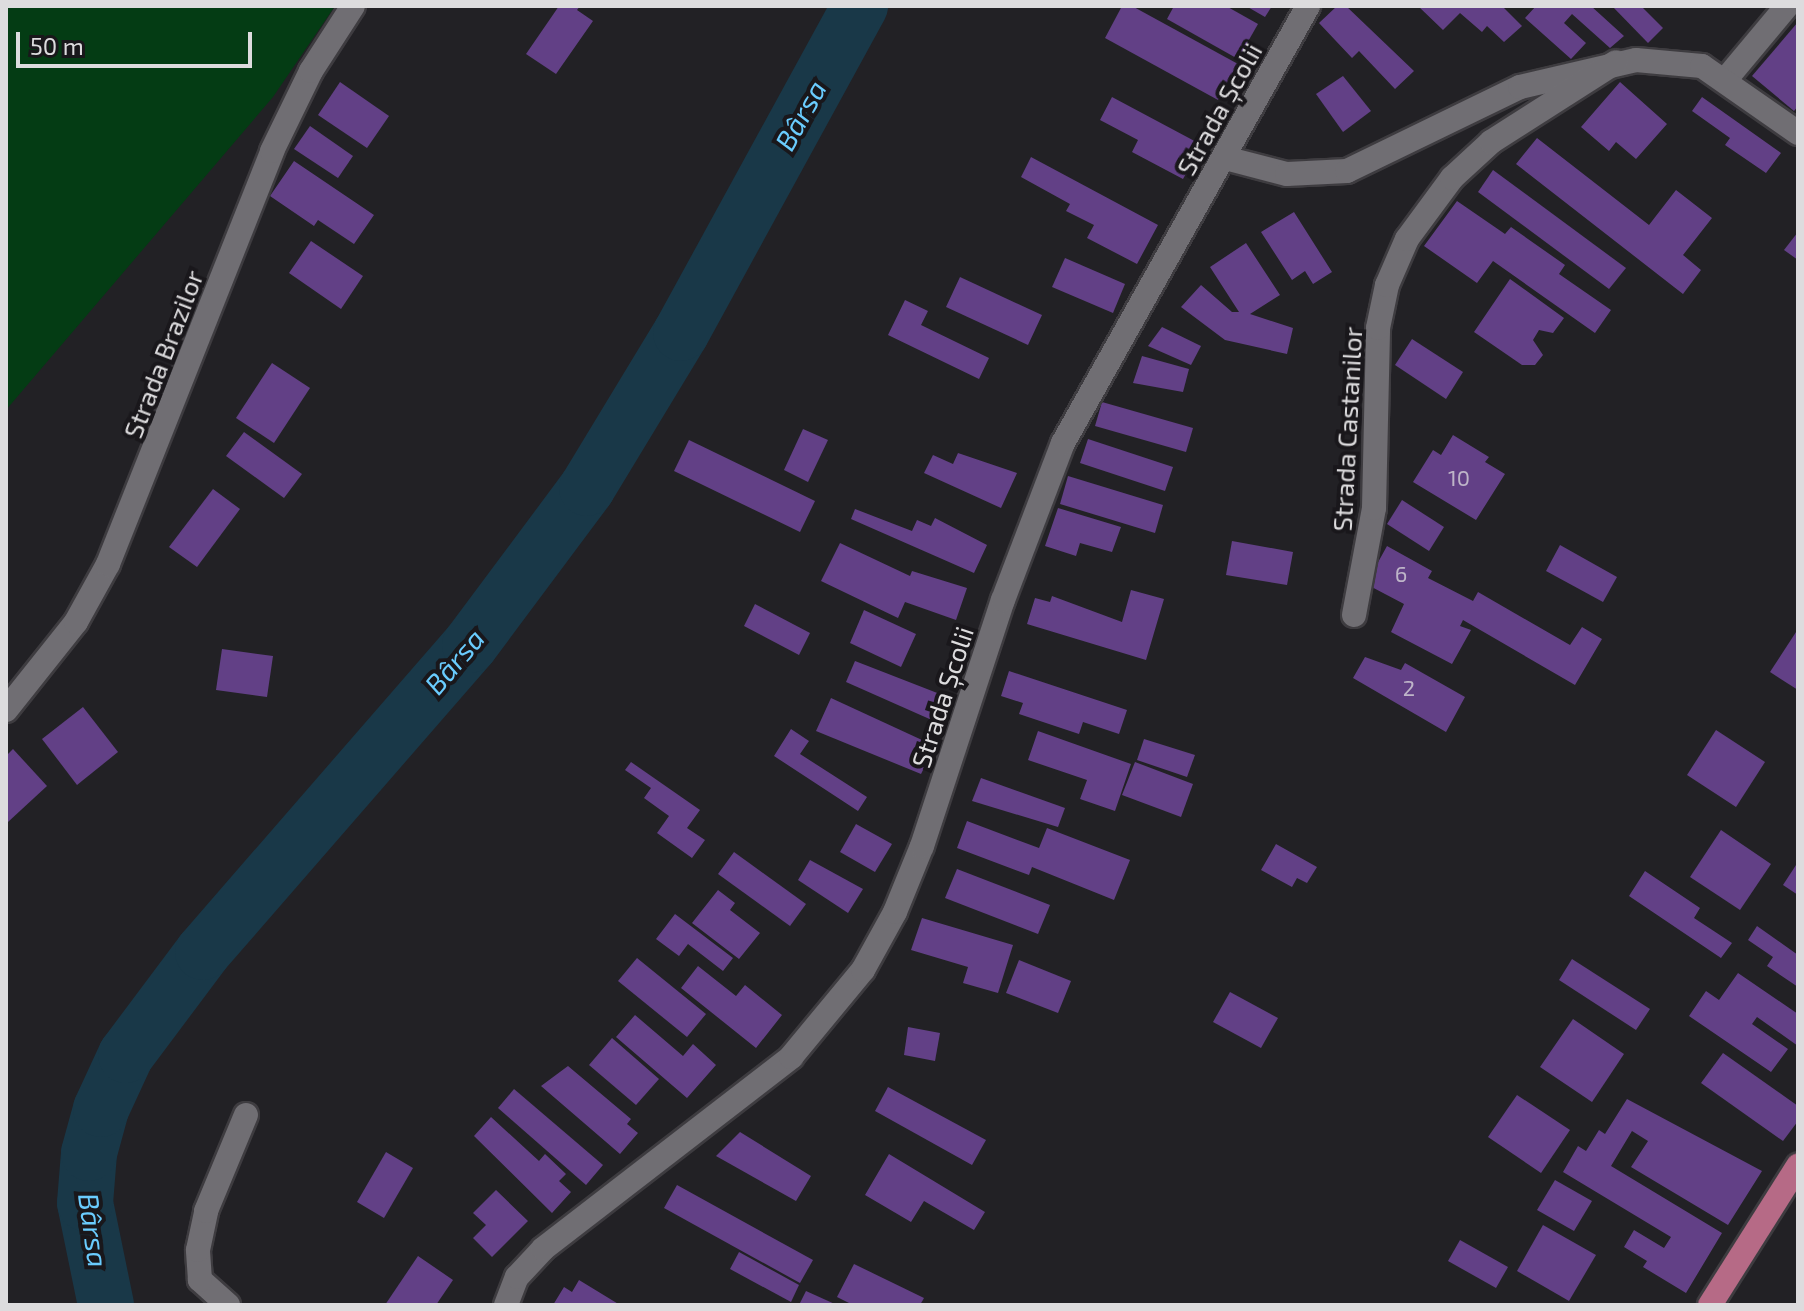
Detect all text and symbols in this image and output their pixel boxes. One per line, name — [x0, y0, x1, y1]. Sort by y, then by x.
scale bar — [20, 16, 256, 66]
text: 50 m — [30, 31, 84, 60]
street label: Strada Școlii — [1170, 37, 1268, 181]
water label: Bârsa — [767, 74, 833, 156]
street label: Strada Brazilor — [117, 266, 209, 442]
street label: Strada Castanilor — [1326, 326, 1368, 532]
house number: 10 — [1448, 465, 1470, 491]
house number: 6 — [1395, 561, 1407, 587]
water label: Bârsa — [417, 622, 491, 700]
street label: Strada Școlii — [905, 623, 979, 771]
house number: 2 — [1403, 675, 1415, 701]
water label: Bârsa — [72, 1191, 116, 1269]

